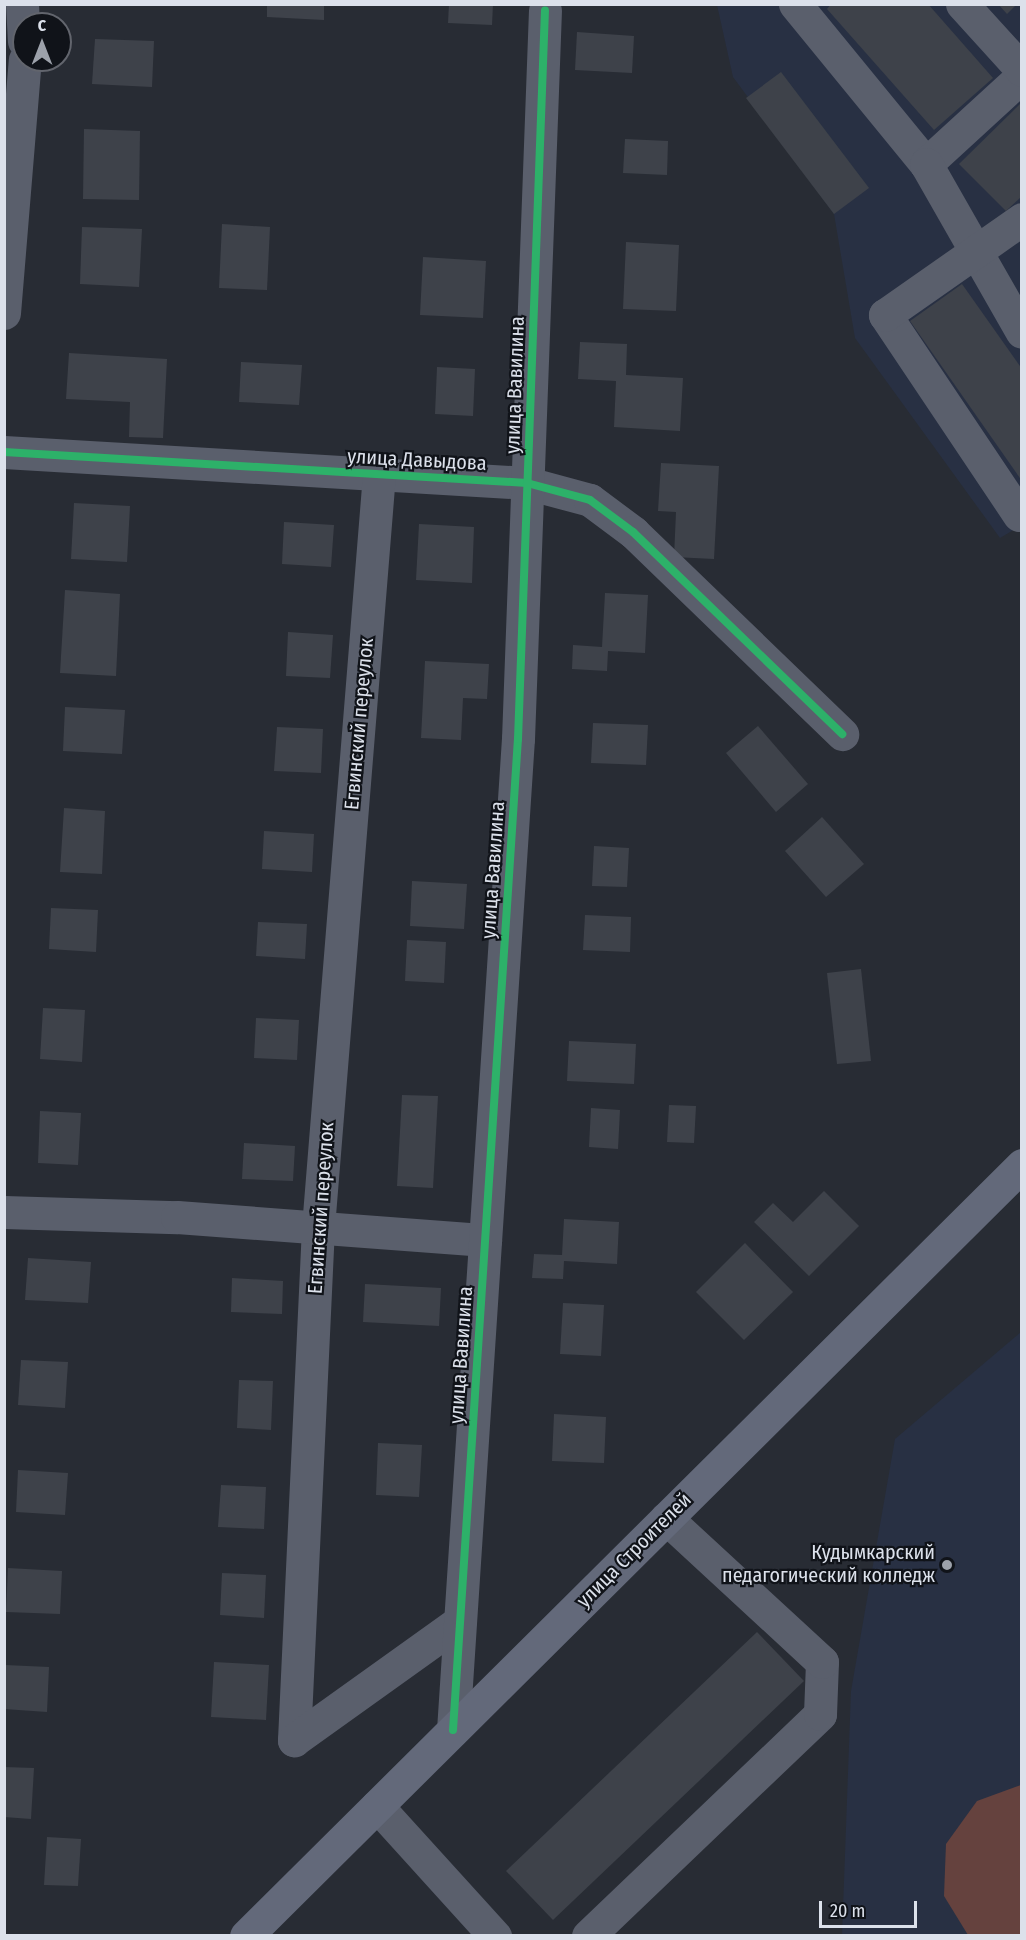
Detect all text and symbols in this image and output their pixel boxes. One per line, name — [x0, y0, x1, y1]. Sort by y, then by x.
north arrow — [12, 12, 72, 72]
text: С — [38, 16, 46, 35]
street label: улица Вавилина — [501, 316, 529, 454]
street label: улица Давыдова — [347, 444, 487, 476]
street label: Егвинский переулок — [340, 637, 378, 811]
street label: улица Вавилина — [476, 800, 510, 940]
street label: Егвинский переулок — [303, 1121, 339, 1295]
street label: улица Вавилина — [444, 1285, 478, 1425]
street label: улица Строителей — [572, 1488, 696, 1612]
place label: Кудымкарский педагогический колледж — [722, 1541, 935, 1588]
marker: Кудымкарский педагогический колледж — [940, 1558, 954, 1572]
scale bar — [822, 1889, 920, 1927]
text: 20 m — [830, 1900, 865, 1922]

